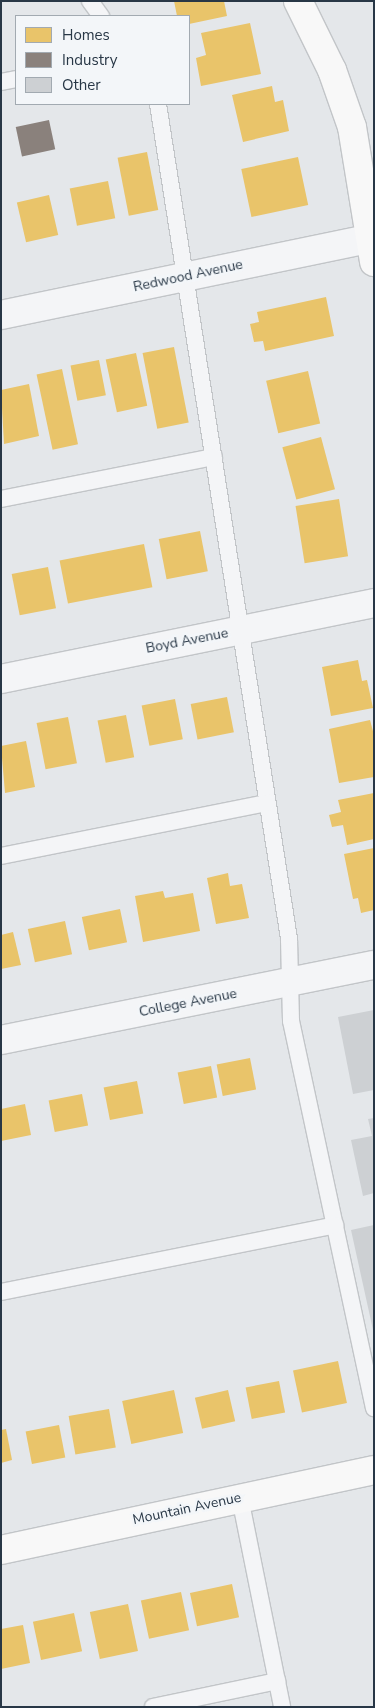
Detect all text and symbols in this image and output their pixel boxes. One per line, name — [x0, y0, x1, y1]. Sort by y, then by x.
legend — [15, 15, 190, 105]
text: Homes — [62, 25, 110, 45]
text: Industry — [62, 50, 117, 70]
text: Other — [62, 75, 101, 95]
street label: Redwood Avenue — [132, 256, 244, 296]
street label: Boyd Avenue — [144, 625, 230, 657]
street label: College Avenue — [138, 985, 238, 1021]
street label: Mountain Avenue — [131, 1489, 243, 1529]

